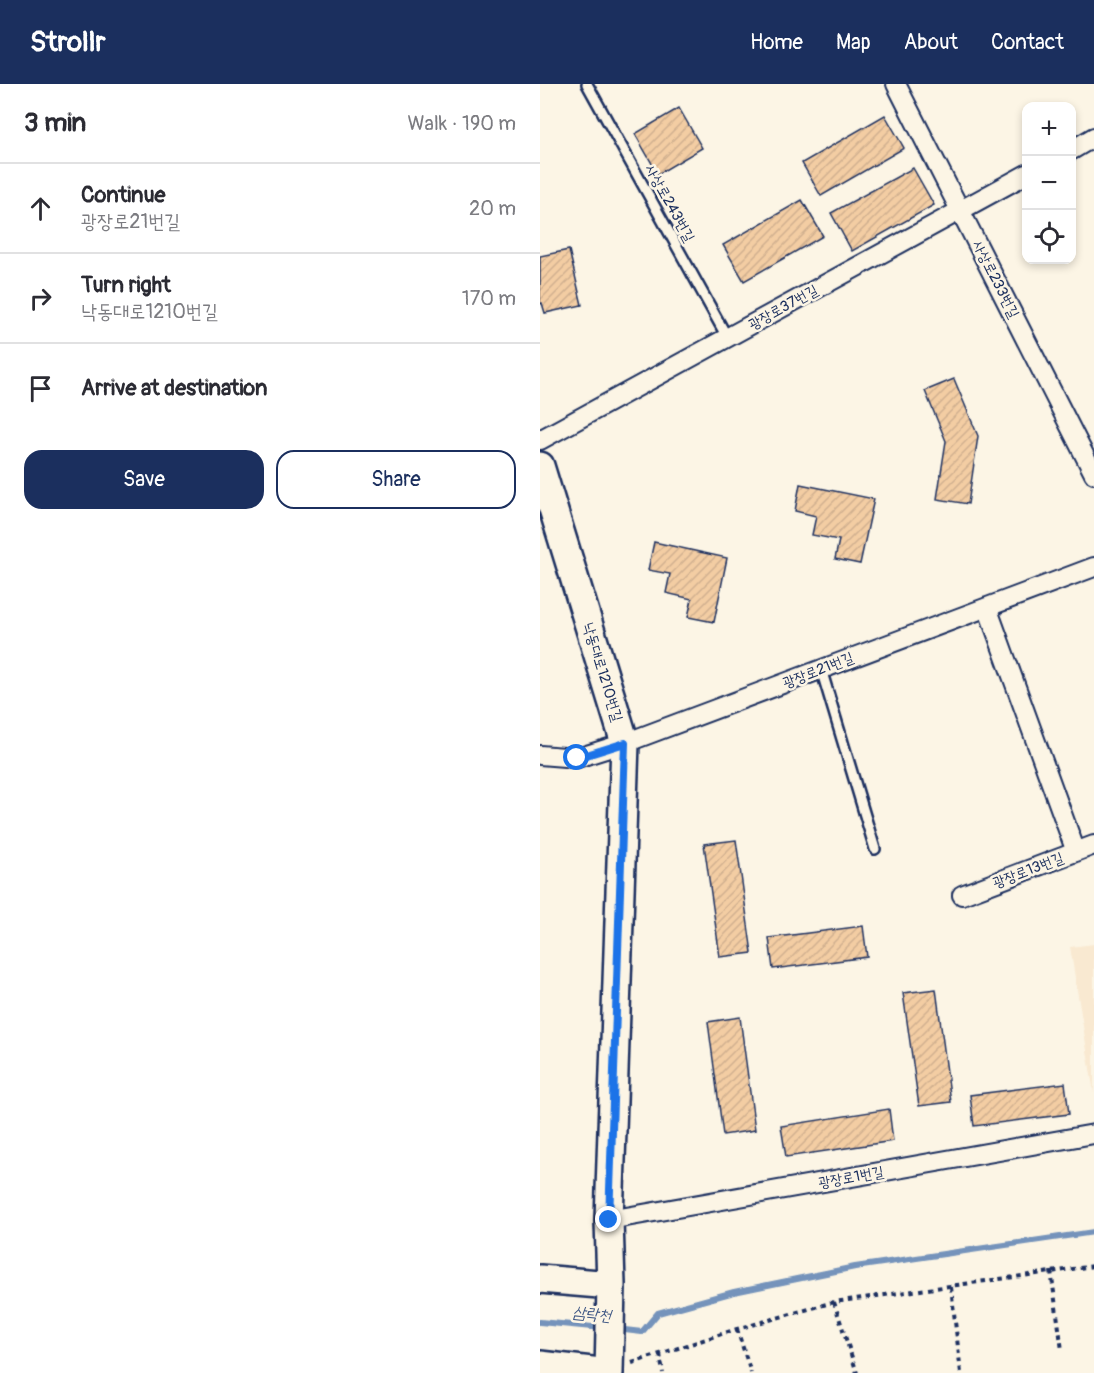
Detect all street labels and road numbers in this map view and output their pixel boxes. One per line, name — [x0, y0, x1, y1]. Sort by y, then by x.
street label: 사상로243번길 — [640, 161, 699, 245]
street label: 사상로233번길 — [968, 237, 1023, 321]
street label: 광장로37번길 — [745, 281, 821, 334]
street label: 낙동대로1210번길 — [578, 620, 627, 724]
street label: 광장로21번길 — [780, 648, 856, 693]
street label: 광장로13번길 — [990, 848, 1066, 893]
street label: 광장로1번길 — [817, 1162, 885, 1193]

